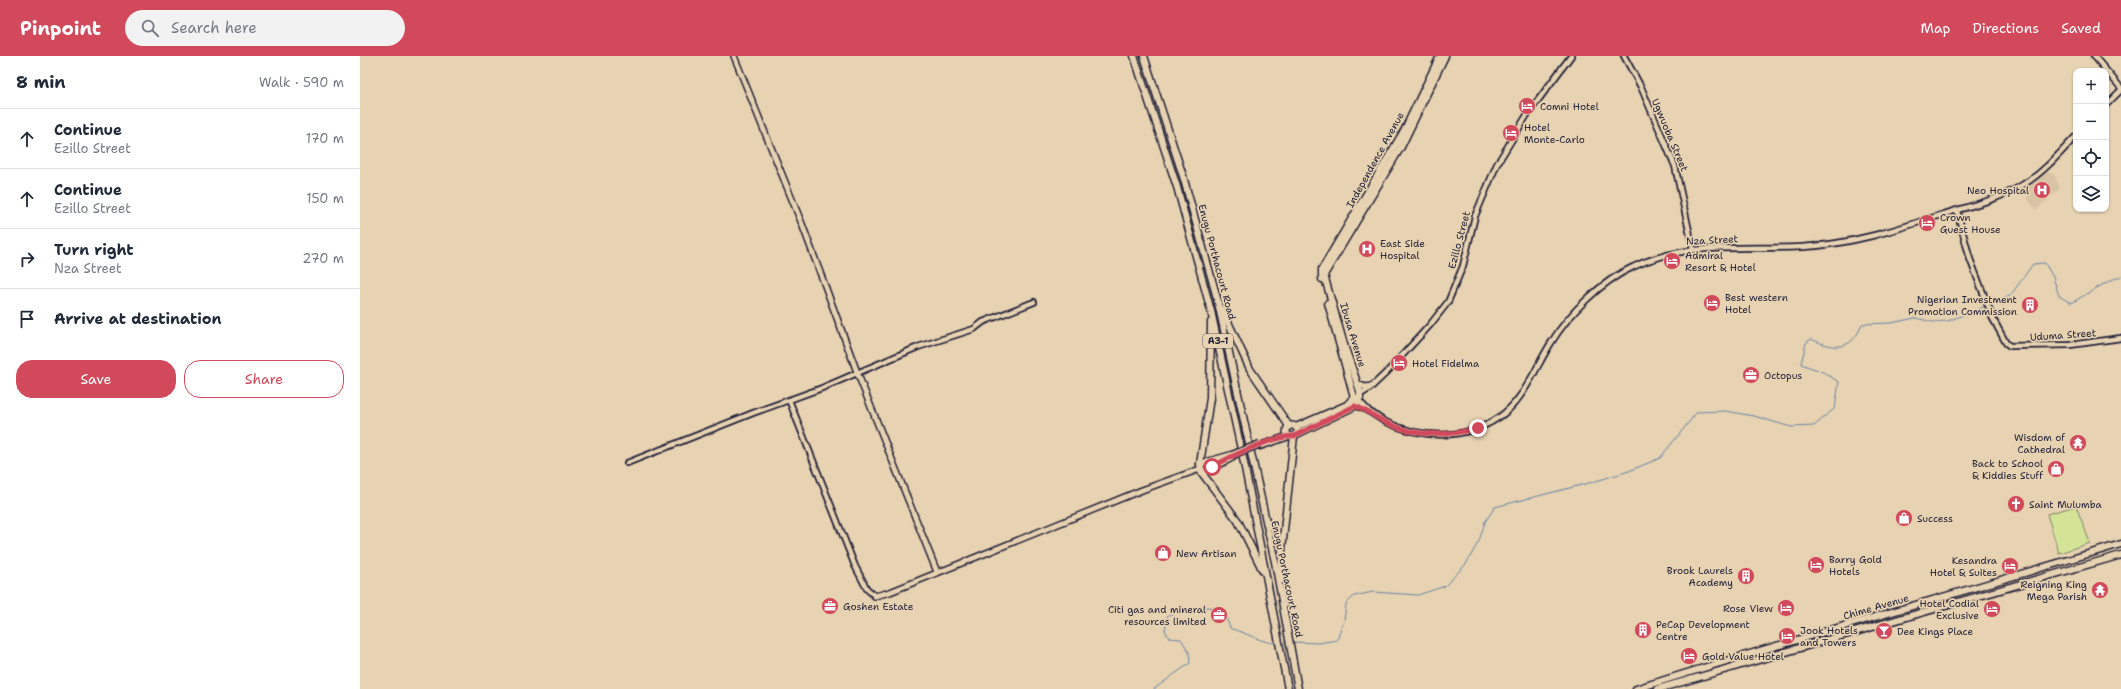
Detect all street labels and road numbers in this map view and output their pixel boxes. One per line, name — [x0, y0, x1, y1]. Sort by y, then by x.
street label: Ugwuoba Street — [1649, 97, 1691, 173]
street label: Independence Avenue — [1343, 110, 1407, 210]
street label: Enugu Porthacourt Road — [1195, 203, 1239, 322]
street label: Ezillo Street — [1445, 210, 1473, 270]
street label: Nza Street — [1686, 232, 1738, 248]
street label: Ibusa Avenue — [1337, 301, 1369, 369]
street label: Uduma Street — [2030, 326, 2096, 344]
road number: A3-1 — [1203, 334, 1233, 348]
street label: Enugu Porthacourt Road — [1268, 519, 1306, 639]
street label: Chime Avenue — [1842, 591, 1911, 623]

